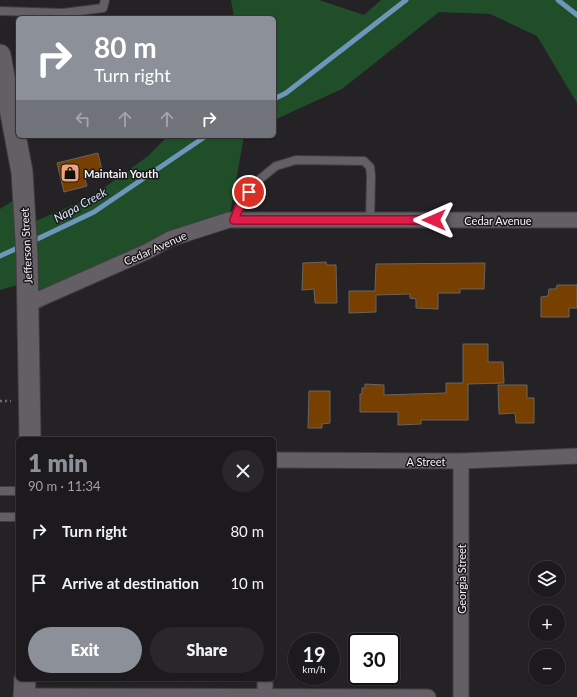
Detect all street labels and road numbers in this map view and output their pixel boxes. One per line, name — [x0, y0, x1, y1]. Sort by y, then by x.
street label: Jefferson Street — [18, 208, 34, 284]
street label: Cedar Avenue — [464, 214, 532, 227]
street label: Cedar Avenue — [122, 228, 189, 268]
street label: A Street — [407, 455, 445, 468]
street label: Georgia Street — [455, 544, 468, 614]

